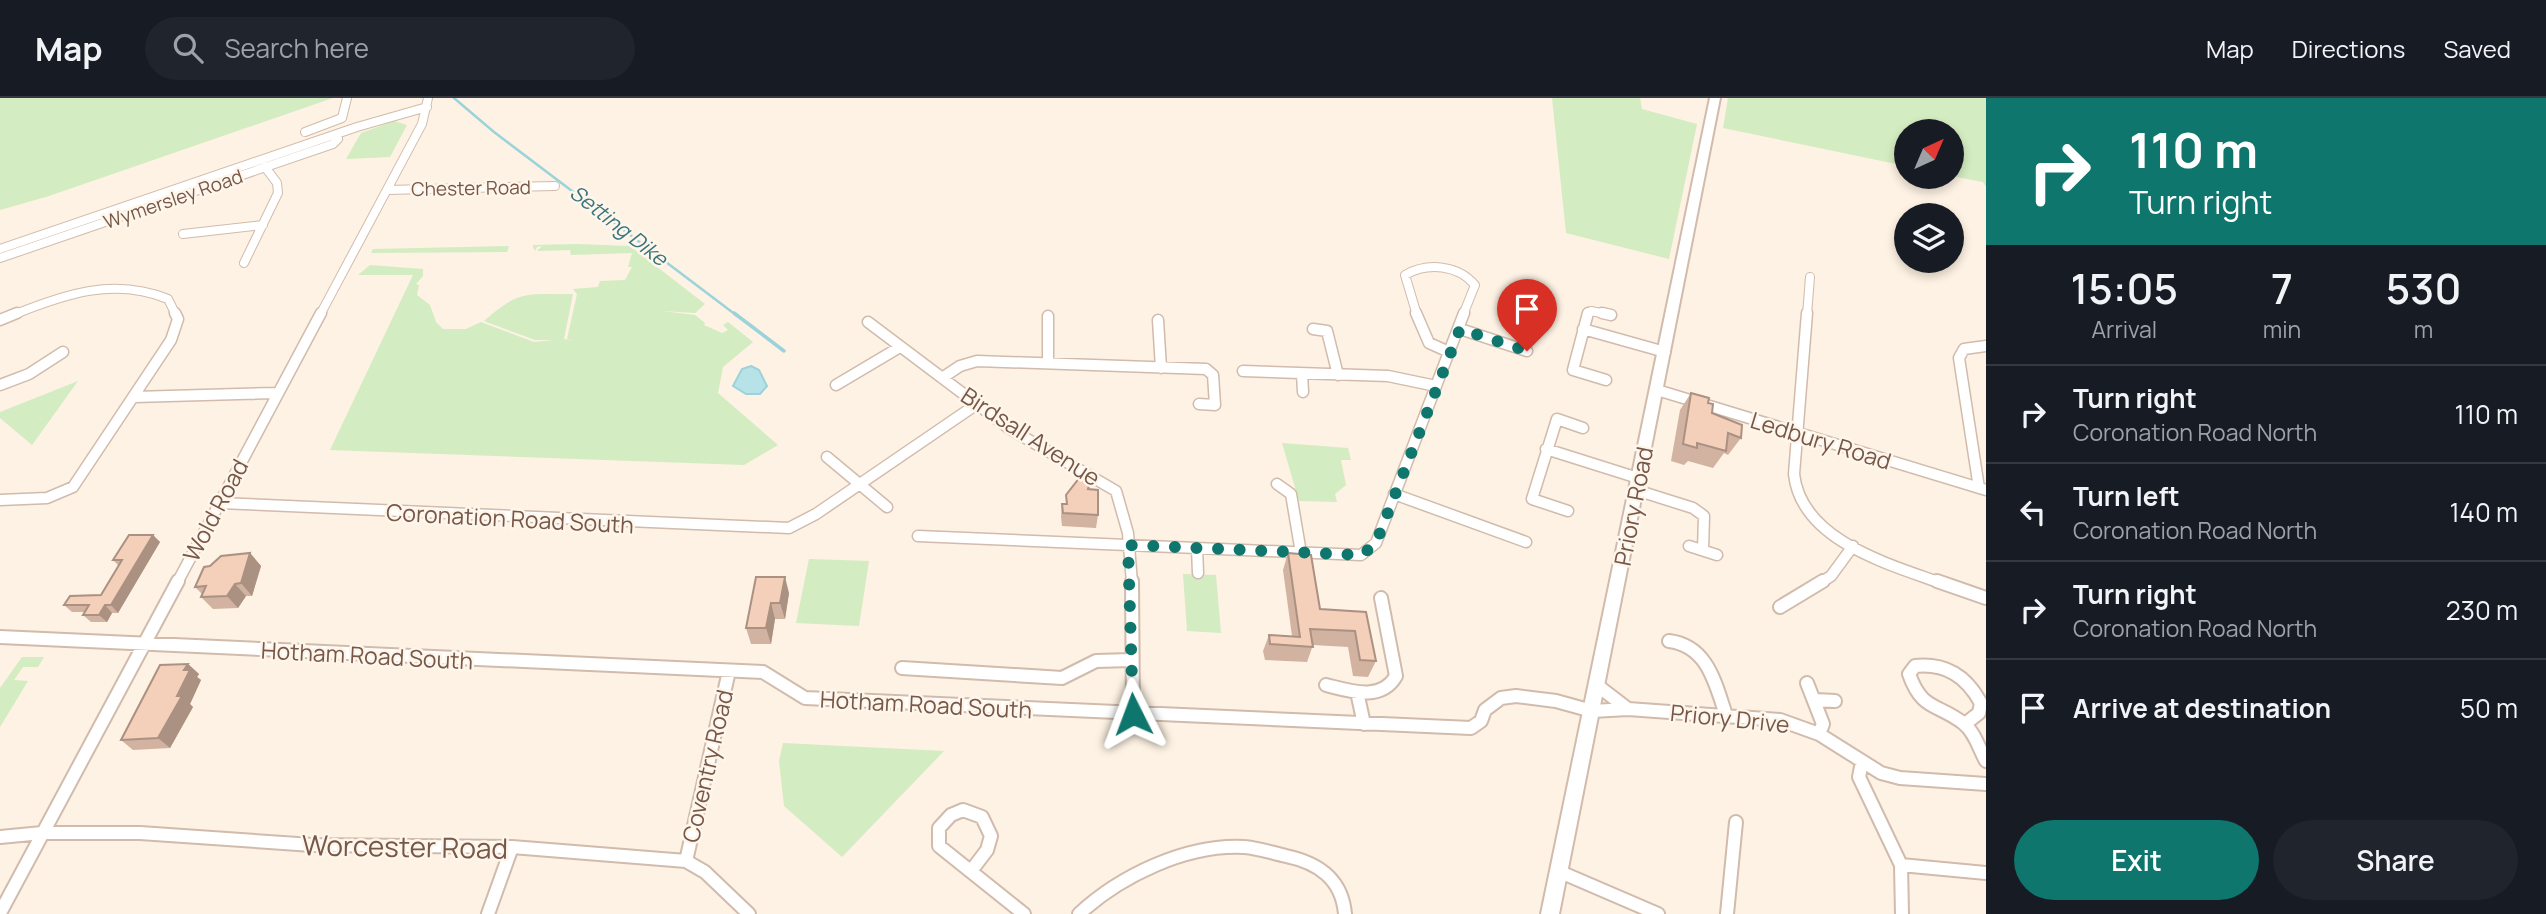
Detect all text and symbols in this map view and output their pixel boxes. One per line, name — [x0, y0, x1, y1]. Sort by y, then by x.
search box — [145, 17, 635, 80]
text: Map — [35, 26, 103, 71]
icon: search — [169, 29, 207, 67]
text: Search here — [225, 30, 369, 66]
text: Map — [2206, 32, 2254, 65]
text: Directions — [2292, 32, 2405, 65]
text: Saved — [2443, 32, 2511, 65]
text: 110 m — [2129, 116, 2258, 183]
north arrow — [1894, 119, 1964, 189]
map controls — [1894, 119, 1964, 273]
icon: right — [2014, 126, 2105, 217]
street label: Wymersley Road — [100, 163, 246, 235]
street label: Chester Road — [411, 174, 531, 202]
water label: Setting Dike — [565, 178, 675, 273]
text: Turn right — [2129, 180, 2272, 224]
button: layers — [1894, 203, 1964, 273]
text: 15:05 — [2071, 259, 2178, 317]
text: 7 — [2271, 259, 2293, 317]
text: 530 — [2386, 259, 2461, 317]
pin — [1497, 279, 1557, 351]
icon: arrive — [1508, 290, 1546, 328]
text: Arrival — [2092, 313, 2157, 345]
text: min — [2263, 313, 2301, 345]
text: m — [2414, 313, 2433, 345]
street label: Birdsall Avenue — [955, 379, 1107, 493]
text: Turn right — [2073, 380, 2197, 416]
icon: right — [2014, 395, 2052, 433]
text: 110 m — [2455, 396, 2518, 432]
street label: Ledbury Road — [1747, 403, 1895, 477]
text: Coronation Road North — [2073, 416, 2317, 448]
street label: Priory Road — [1606, 444, 1660, 568]
street label: Wold Road — [175, 453, 255, 567]
text: Turn left — [2073, 478, 2180, 514]
icon: left — [2014, 493, 2052, 531]
text: 140 m — [2449, 494, 2518, 530]
street label: Coronation Road South — [385, 496, 635, 540]
text: Coronation Road North — [2073, 514, 2317, 546]
text: Turn right — [2073, 576, 2197, 612]
icon: right — [2014, 591, 2052, 629]
text: 230 m — [2446, 592, 2518, 628]
text: Coronation Road North — [2073, 612, 2317, 644]
street label: Hotham Road South — [260, 633, 474, 677]
position arrow — [1096, 677, 1170, 751]
street label: Hotham Road South — [819, 682, 1033, 726]
street label: Coventry Road — [674, 686, 740, 846]
icon: arrive — [2014, 689, 2052, 727]
text: Arrive at destination — [2073, 690, 2331, 726]
text: 50 m — [2460, 690, 2518, 726]
street label: Priory Drive — [1669, 696, 1791, 740]
button: Exit — [2014, 820, 2259, 900]
button: Share — [2273, 820, 2518, 900]
street label: Worcester Road — [302, 825, 508, 867]

